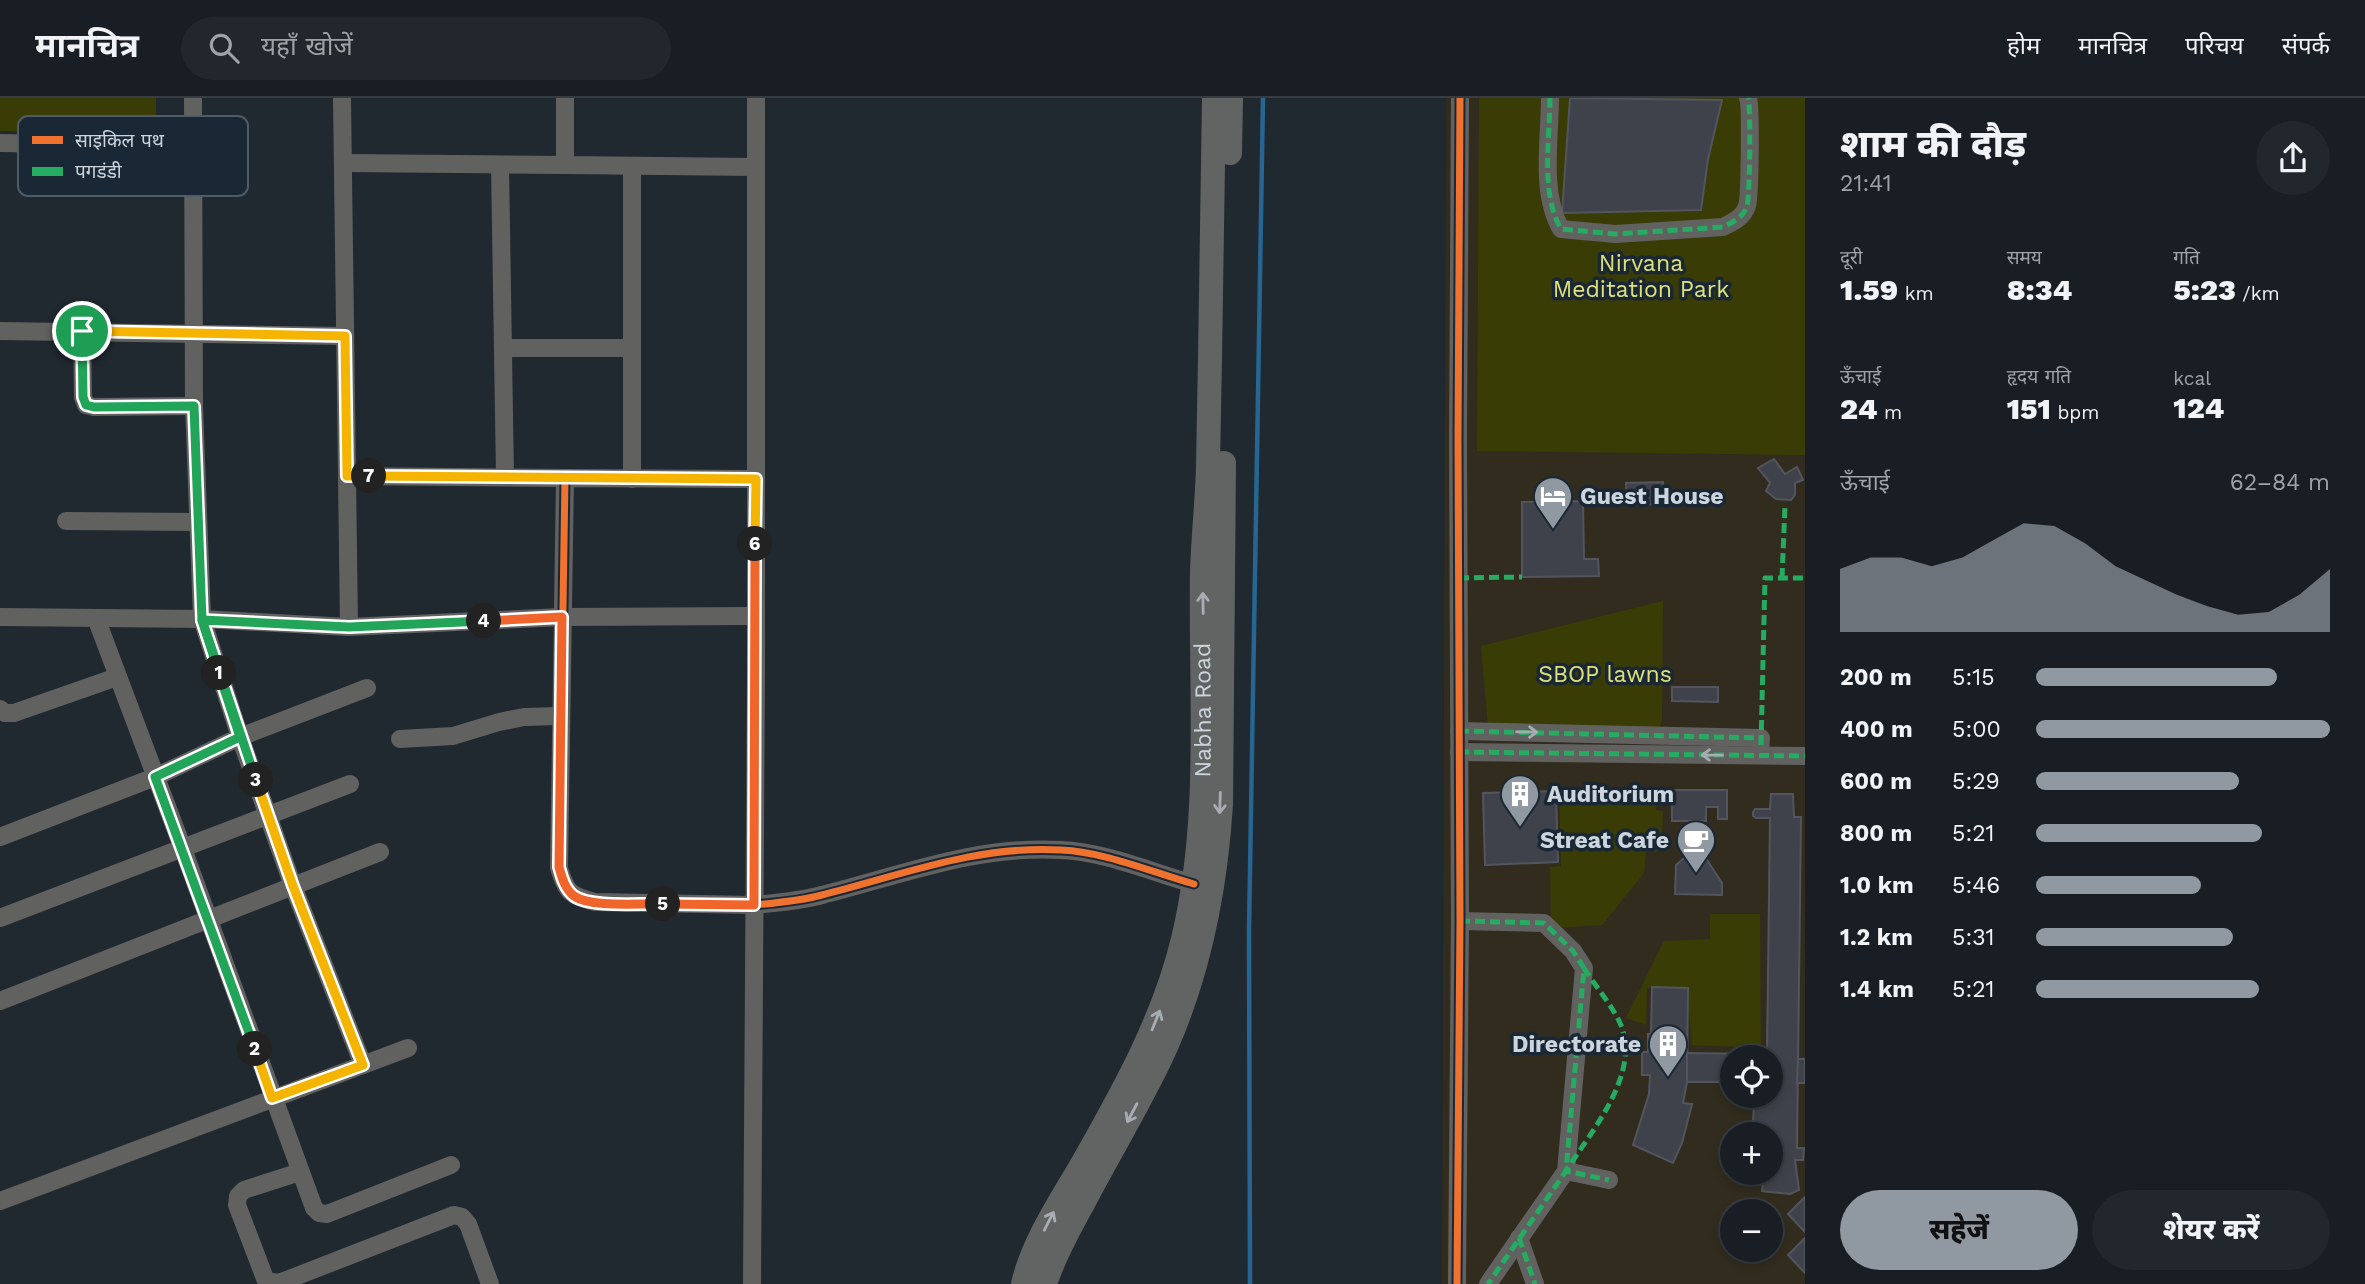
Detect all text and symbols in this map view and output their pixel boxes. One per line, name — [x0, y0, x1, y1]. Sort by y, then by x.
search box — [181, 17, 671, 80]
text: मानचित्र — [35, 26, 139, 65]
icon: search — [205, 29, 243, 67]
text: यहाँ खोजें — [261, 31, 353, 61]
text: होम — [2007, 32, 2040, 60]
text: मानचित्र — [2078, 32, 2147, 60]
text: परिचय — [2185, 32, 2244, 60]
text: संपर्क — [2282, 32, 2330, 60]
legend — [18, 116, 248, 196]
button: share — [2256, 121, 2330, 195]
text: शाम की दौड़ — [1840, 122, 2026, 166]
text: साइकिल पथ — [75, 129, 165, 152]
text: पगडंडी — [75, 160, 123, 183]
text: 21:41 — [1840, 170, 1892, 197]
text: दूरी — [1840, 246, 1863, 269]
text: समय — [2007, 246, 2042, 269]
text: गति — [2173, 246, 2200, 269]
park label: Nirvana Meditation Park — [1553, 250, 1729, 303]
text: 1.59 — [1840, 272, 1898, 307]
text: 8:34 — [2007, 272, 2072, 307]
text: 5:23 — [2173, 272, 2236, 307]
text: km — [1898, 282, 1934, 305]
text: /km — [2236, 282, 2280, 305]
pin — [52, 301, 112, 361]
icon: arrive — [63, 312, 101, 350]
text: ऊँचाई — [1840, 365, 1881, 388]
text: हृदय गति — [2007, 365, 2071, 388]
text: kcal — [2173, 367, 2211, 390]
text: 124 — [2173, 390, 2224, 425]
text: 24 — [1840, 391, 1878, 426]
text: 151 — [2007, 391, 2051, 426]
text: m — [1878, 401, 1902, 424]
text: bpm — [2051, 401, 2099, 424]
pin: 7 — [352, 458, 386, 494]
text: 7 — [363, 464, 374, 487]
text: ऊँचाई — [1840, 469, 1890, 496]
text: 62–84 m — [2230, 469, 2330, 496]
hotel icon: Guest House — [1532, 475, 1574, 530]
place label: Guest House — [1580, 483, 1724, 510]
pin: 6 — [738, 526, 772, 562]
text: 6 — [749, 532, 760, 555]
one-way arrow — [1196, 592, 1209, 615]
pin: 4 — [466, 603, 502, 638]
text: 4 — [477, 609, 490, 632]
street label: Nabha Road — [1189, 643, 1216, 778]
pin: 1 — [202, 656, 236, 690]
text: 1 — [214, 661, 223, 684]
park label: SBOP lawns — [1538, 661, 1672, 688]
text: 200 m — [1840, 664, 1912, 691]
text: 5:15 — [1952, 664, 1995, 691]
text: 400 m — [1840, 716, 1913, 743]
text: 5:00 — [1952, 716, 2001, 743]
one-way arrow — [1516, 726, 1539, 739]
one-way arrow — [1701, 748, 1724, 762]
pin: 3 — [238, 762, 274, 798]
text: 3 — [250, 768, 261, 791]
text: 600 m — [1840, 768, 1912, 795]
text: 5:29 — [1952, 768, 2000, 795]
building icon: Auditorium — [1499, 773, 1541, 828]
place label: Auditorium — [1547, 781, 1674, 808]
one-way arrow — [1214, 791, 1227, 814]
cafe icon: Streat Cafe — [1675, 819, 1717, 874]
text: 800 m — [1840, 820, 1912, 847]
text: 5:21 — [1952, 820, 1995, 847]
place label: Streat Cafe — [1540, 827, 1669, 854]
text: 1.0 km — [1840, 872, 1914, 899]
text: 5:46 — [1952, 872, 2000, 899]
pin: 5 — [646, 886, 680, 922]
text: 5 — [657, 892, 668, 915]
text: 1.2 km — [1840, 924, 1913, 951]
text: 5:31 — [1952, 924, 1995, 951]
text: 1.4 km — [1840, 976, 1914, 1003]
text: 5:21 — [1952, 976, 1995, 1003]
one-way arrow — [1150, 1010, 1163, 1032]
building icon: Directorate — [1647, 1023, 1689, 1078]
place label: Directorate — [1512, 1031, 1641, 1058]
pin: 2 — [238, 1032, 272, 1066]
text: 2 — [249, 1037, 260, 1060]
map controls — [1720, 1045, 1783, 1262]
button: locate — [1720, 1045, 1783, 1108]
one-way arrow — [1125, 1102, 1138, 1123]
button: + — [1720, 1122, 1783, 1185]
button: सहेजें — [1840, 1190, 2078, 1270]
button: शेयर करें — [2092, 1190, 2330, 1270]
button: − — [1720, 1199, 1783, 1262]
one-way arrow — [1043, 1211, 1057, 1232]

